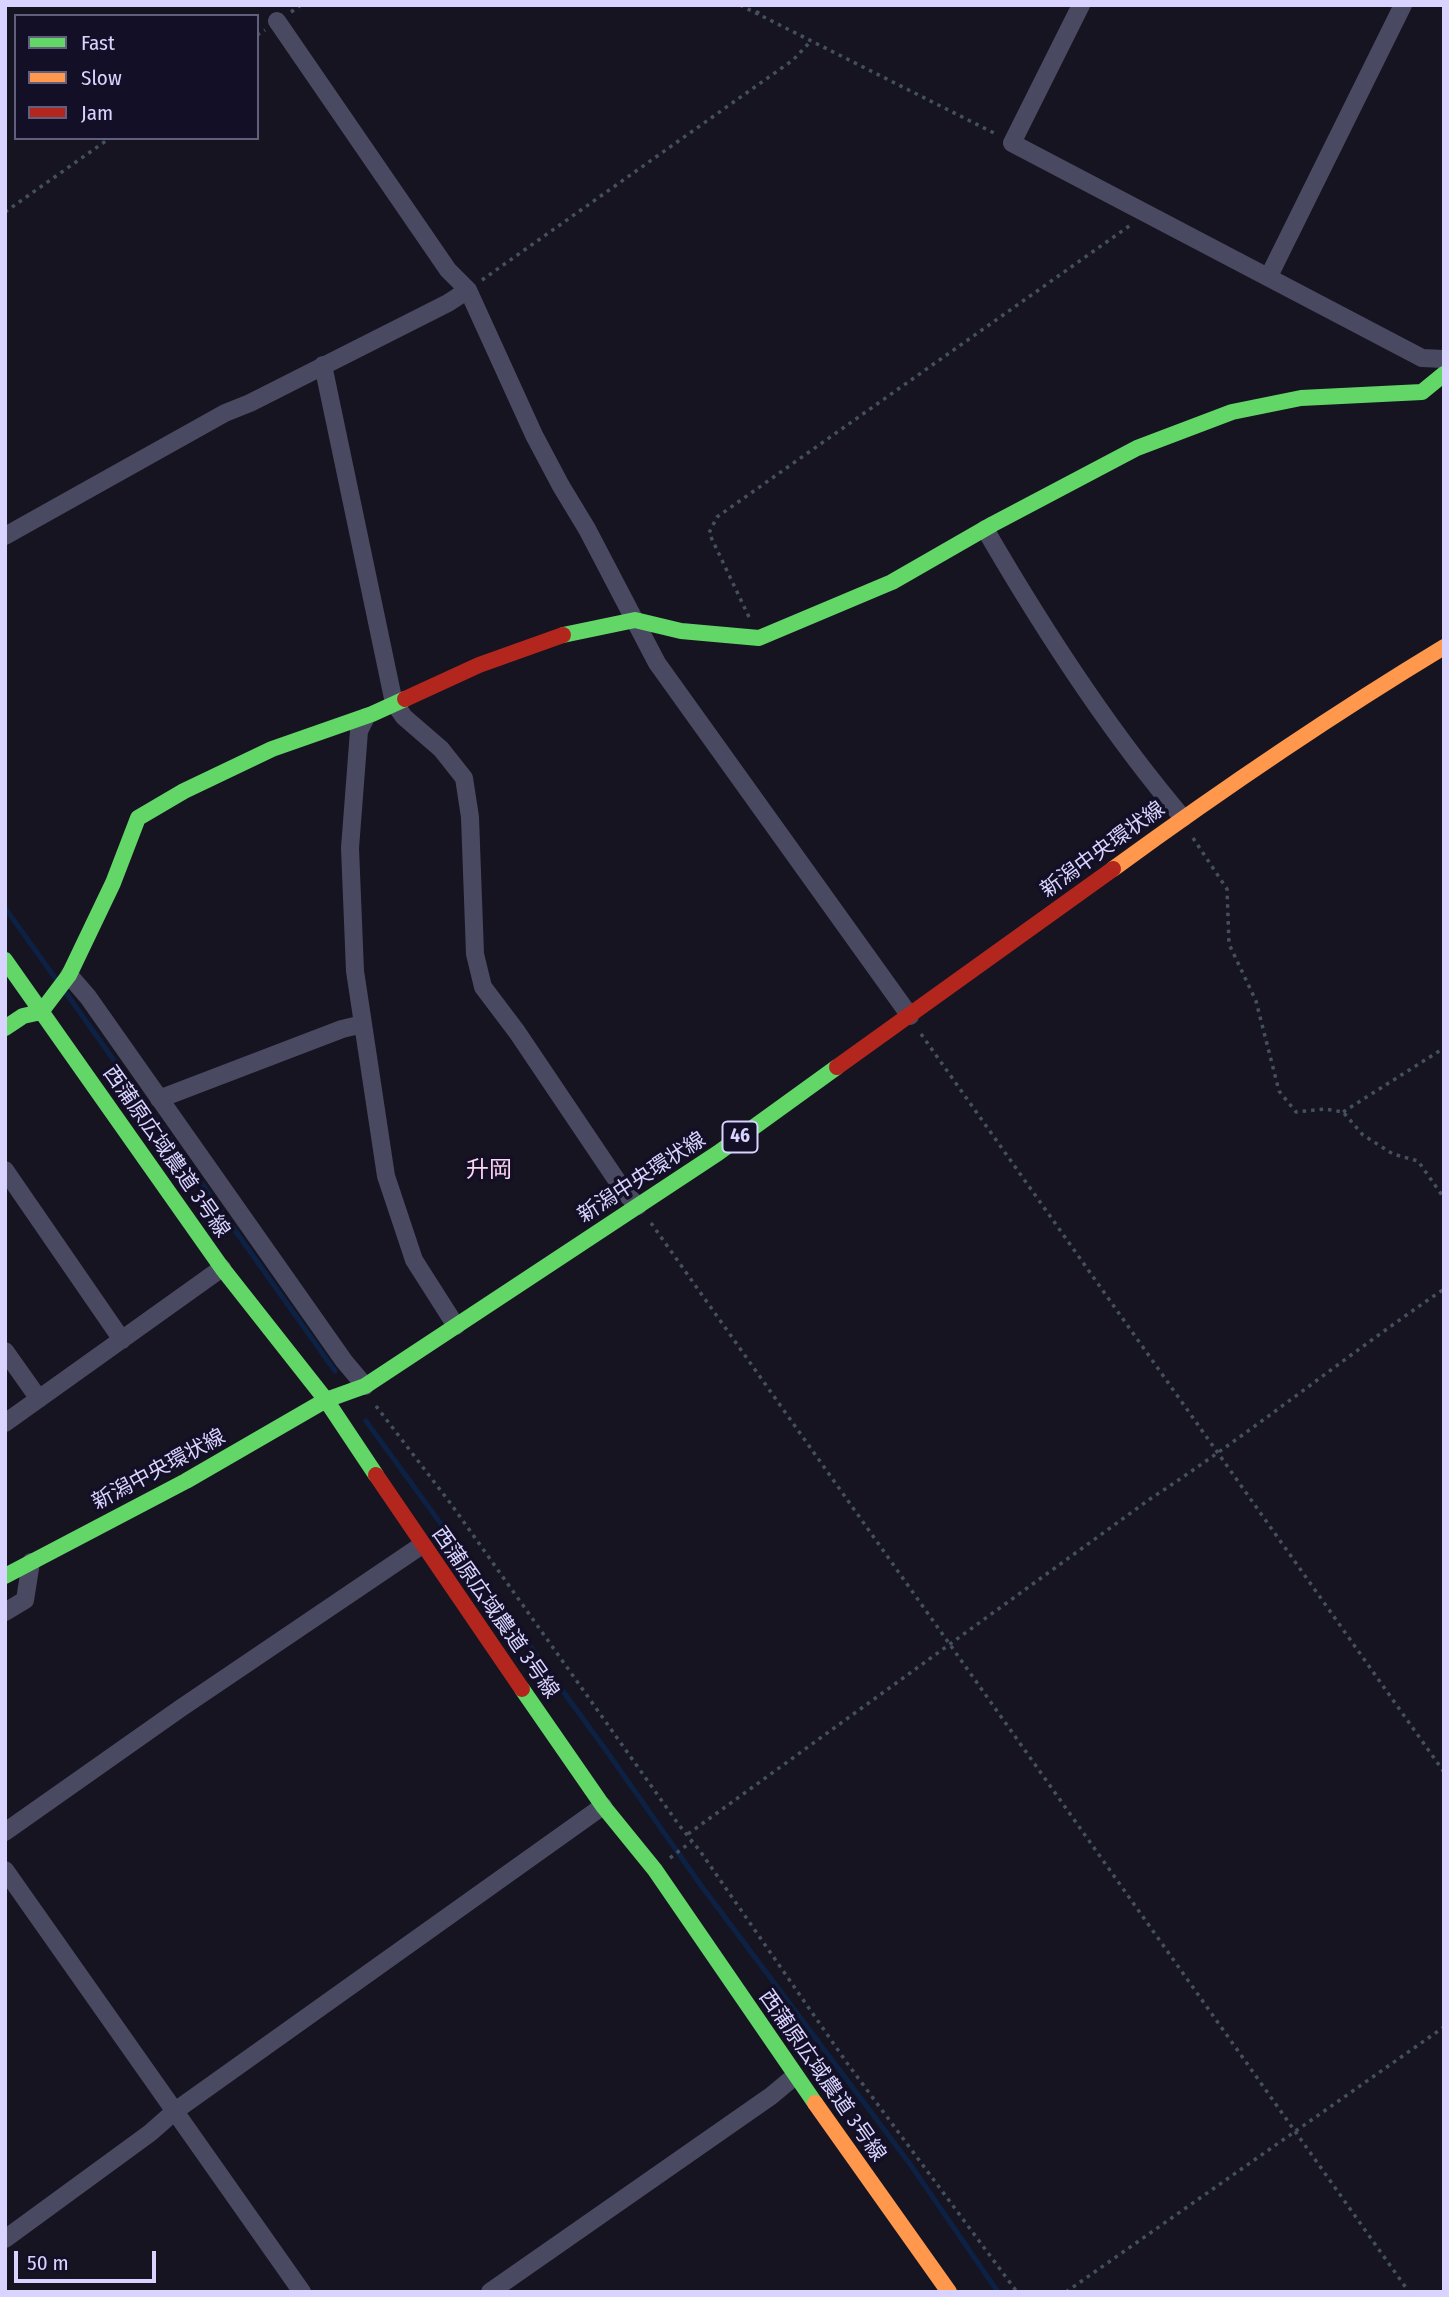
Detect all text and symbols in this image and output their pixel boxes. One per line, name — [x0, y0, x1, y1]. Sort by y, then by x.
legend — [14, 14, 259, 140]
text: Fast — [81, 30, 115, 56]
text: Slow — [81, 65, 122, 91]
text: Jam — [81, 100, 113, 126]
street label: 新潟中央環状線 — [1036, 797, 1170, 903]
street label: 西蒲原広域農道 3号線 — [97, 1061, 235, 1243]
road number: 46 — [722, 1121, 758, 1152]
street label: 新潟中央環状線 — [573, 1127, 711, 1229]
district label: 升岡 — [466, 1157, 512, 1185]
street label: 新潟中央環状線 — [88, 1424, 230, 1516]
street label: 西蒲原広域農道 3号線 — [426, 1522, 564, 1704]
street label: 西蒲原広域農道 3号線 — [753, 1985, 891, 2167]
scale bar — [18, 2238, 159, 2282]
text: 50 m — [27, 2250, 69, 2276]

